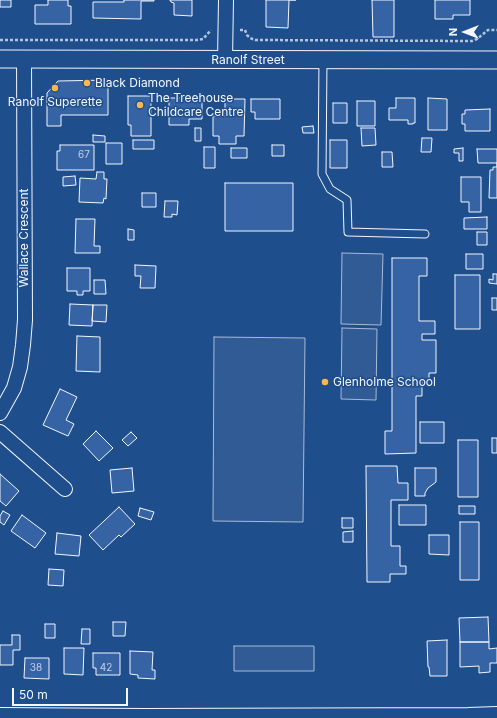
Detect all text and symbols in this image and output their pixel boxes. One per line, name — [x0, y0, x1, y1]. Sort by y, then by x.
north arrow — [445, 12, 485, 52]
text: N — [446, 28, 460, 36]
street label: Ranolf Street — [211, 53, 285, 67]
place label: Black Diamond — [95, 76, 180, 90]
marker: Black Diamond — [82, 78, 92, 88]
marker: Ranolf Superette — [50, 83, 60, 93]
place label: The Treehouse Childcare Centre — [148, 91, 244, 119]
place label: Ranolf Superette — [8, 95, 102, 109]
marker: The Treehouse Childcare Centre — [135, 100, 145, 110]
house number: 67 — [78, 149, 90, 161]
street label: Wallace Crescent — [17, 188, 31, 288]
place label: Glenholme School — [333, 375, 436, 389]
marker: Glenholme School — [320, 377, 330, 387]
house number: 38 — [30, 662, 42, 674]
house number: 42 — [100, 662, 112, 674]
scale bar — [14, 680, 130, 706]
text: 50 m — [19, 687, 48, 702]

